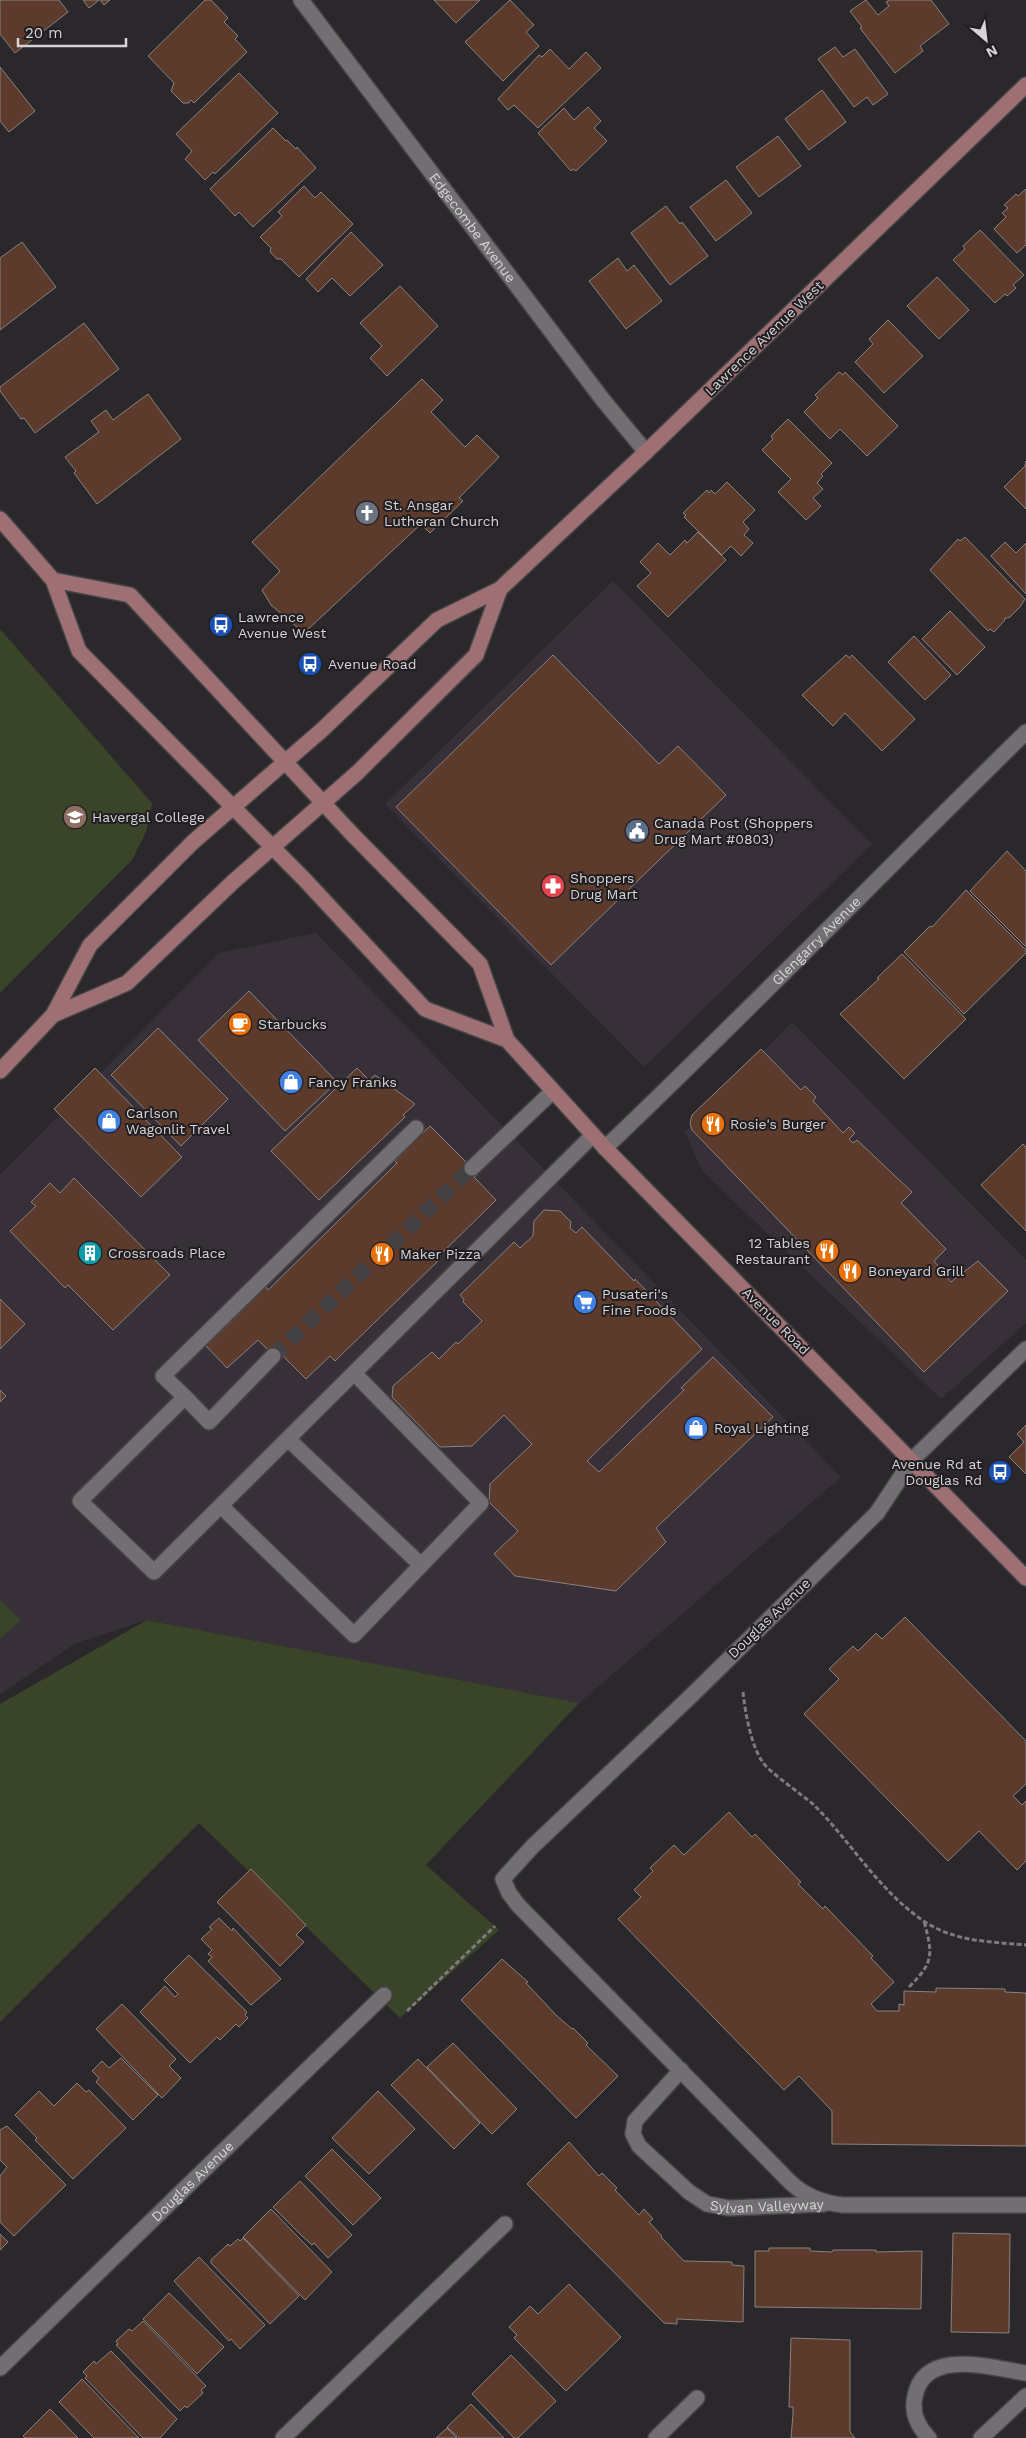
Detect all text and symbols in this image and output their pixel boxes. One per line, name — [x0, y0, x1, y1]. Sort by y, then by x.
scale bar — [18, 15, 125, 47]
north arrow — [961, 15, 1011, 65]
text: 20 m — [25, 24, 63, 42]
text: N — [984, 42, 1000, 61]
street label: Edgecombe Avenue — [426, 169, 519, 285]
street label: Lawrence Avenue West — [701, 277, 827, 399]
place label: St. Ansgar Lutheran Church — [384, 497, 499, 529]
church icon: St. Ansgar Lutheran Church — [354, 500, 380, 526]
place label: Lawrence Avenue West — [238, 609, 326, 641]
bus stop icon: Lawrence Avenue West — [208, 612, 234, 638]
bus stop icon: Avenue Road — [297, 651, 323, 677]
place label: Avenue Road — [328, 656, 416, 672]
school or university icon: Havergal College — [62, 804, 88, 830]
place label: Havergal College — [92, 809, 205, 825]
place label: Canada Post (Shoppers Drug Mart #0803) — [654, 815, 813, 847]
public building icon: Canada Post (Shoppers Drug Mart #0803) — [624, 818, 650, 844]
place label: Shoppers Drug Mart — [570, 870, 638, 902]
pharmacy icon: Shoppers Drug Mart — [540, 873, 566, 899]
street label: Glengarry Avenue — [769, 893, 864, 988]
cafe icon: Starbucks — [227, 1011, 253, 1037]
place label: Starbucks — [258, 1016, 327, 1032]
shop icon: Fancy Franks — [278, 1069, 304, 1095]
place label: Fancy Franks — [308, 1074, 397, 1090]
place label: Carlson Wagonlit Travel — [126, 1105, 231, 1137]
shop icon: Carlson Wagonlit Travel — [96, 1108, 122, 1134]
restaurant icon: Rosie's Burger — [700, 1111, 726, 1137]
place label: Rosie's Burger — [730, 1116, 826, 1132]
place label: 12 Tables Restaurant — [735, 1235, 810, 1267]
restaurant icon: 12 Tables Restaurant — [814, 1238, 840, 1264]
building icon: Crossroads Place — [77, 1240, 103, 1266]
restaurant icon: Maker Pizza — [369, 1241, 395, 1267]
place label: Crossroads Place — [108, 1245, 226, 1261]
place label: Maker Pizza — [400, 1246, 481, 1262]
restaurant icon: Boneyard Grill — [837, 1258, 863, 1284]
place label: Boneyard Grill — [868, 1263, 965, 1279]
street label: Avenue Road — [739, 1284, 813, 1358]
place label: Pusateri's Fine Foods — [602, 1286, 677, 1318]
supermarket icon: Pusateri's Fine Foods — [572, 1289, 598, 1315]
shop icon: Royal Lighting — [683, 1415, 709, 1441]
place label: Royal Lighting — [714, 1420, 809, 1436]
place label: Avenue Rd at Douglas Rd — [892, 1456, 982, 1488]
bus stop icon: Avenue Rd at Douglas Rd — [987, 1459, 1013, 1485]
street label: Douglas Avenue — [725, 1575, 813, 1661]
street label: Douglas Avenue — [148, 2138, 237, 2225]
street label: Sylvan Valleyway — [709, 2196, 825, 2216]

